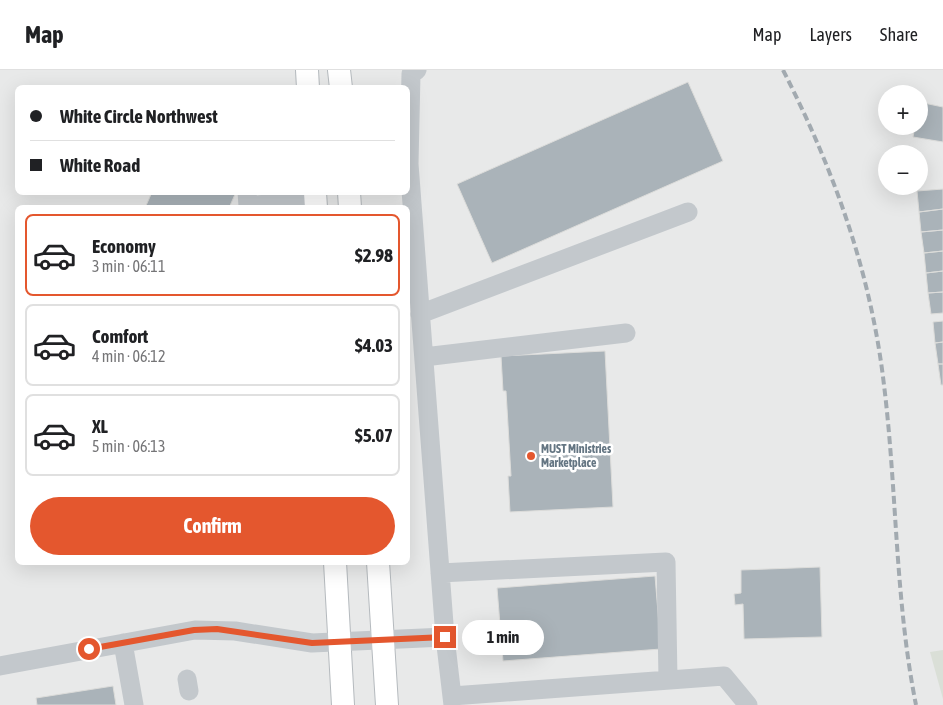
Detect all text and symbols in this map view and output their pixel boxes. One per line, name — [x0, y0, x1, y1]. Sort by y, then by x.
text: Map — [25, 21, 64, 48]
text: Map — [752, 24, 781, 45]
text: Layers — [809, 24, 852, 45]
text: Share — [880, 24, 918, 45]
map controls — [878, 85, 928, 195]
button: + — [878, 85, 928, 135]
text: White Circle Northwest — [60, 105, 218, 127]
button: − — [878, 145, 928, 195]
text: White Road — [60, 154, 140, 176]
icon: car — [32, 233, 77, 278]
text: Economy — [92, 235, 156, 257]
text: $2.98 — [355, 244, 393, 266]
text: 3 min · 06:11 — [92, 257, 165, 275]
icon: car — [32, 323, 77, 368]
text: Comfort — [92, 325, 148, 347]
text: $4.03 — [355, 334, 393, 356]
text: 4 min · 06:12 — [92, 347, 165, 365]
icon: car — [32, 413, 77, 458]
text: XL — [92, 415, 108, 437]
text: $5.07 — [355, 424, 393, 446]
text: 5 min · 06:13 — [92, 437, 165, 455]
place label: MUST Ministries Marketplace — [541, 442, 612, 470]
marker: MUST Ministries Marketplace — [525, 450, 537, 462]
button: Confirm — [30, 497, 395, 555]
callout: 1 min — [462, 620, 545, 654]
route end — [434, 626, 456, 648]
text: 1 min — [487, 628, 519, 646]
route start — [78, 638, 100, 660]

